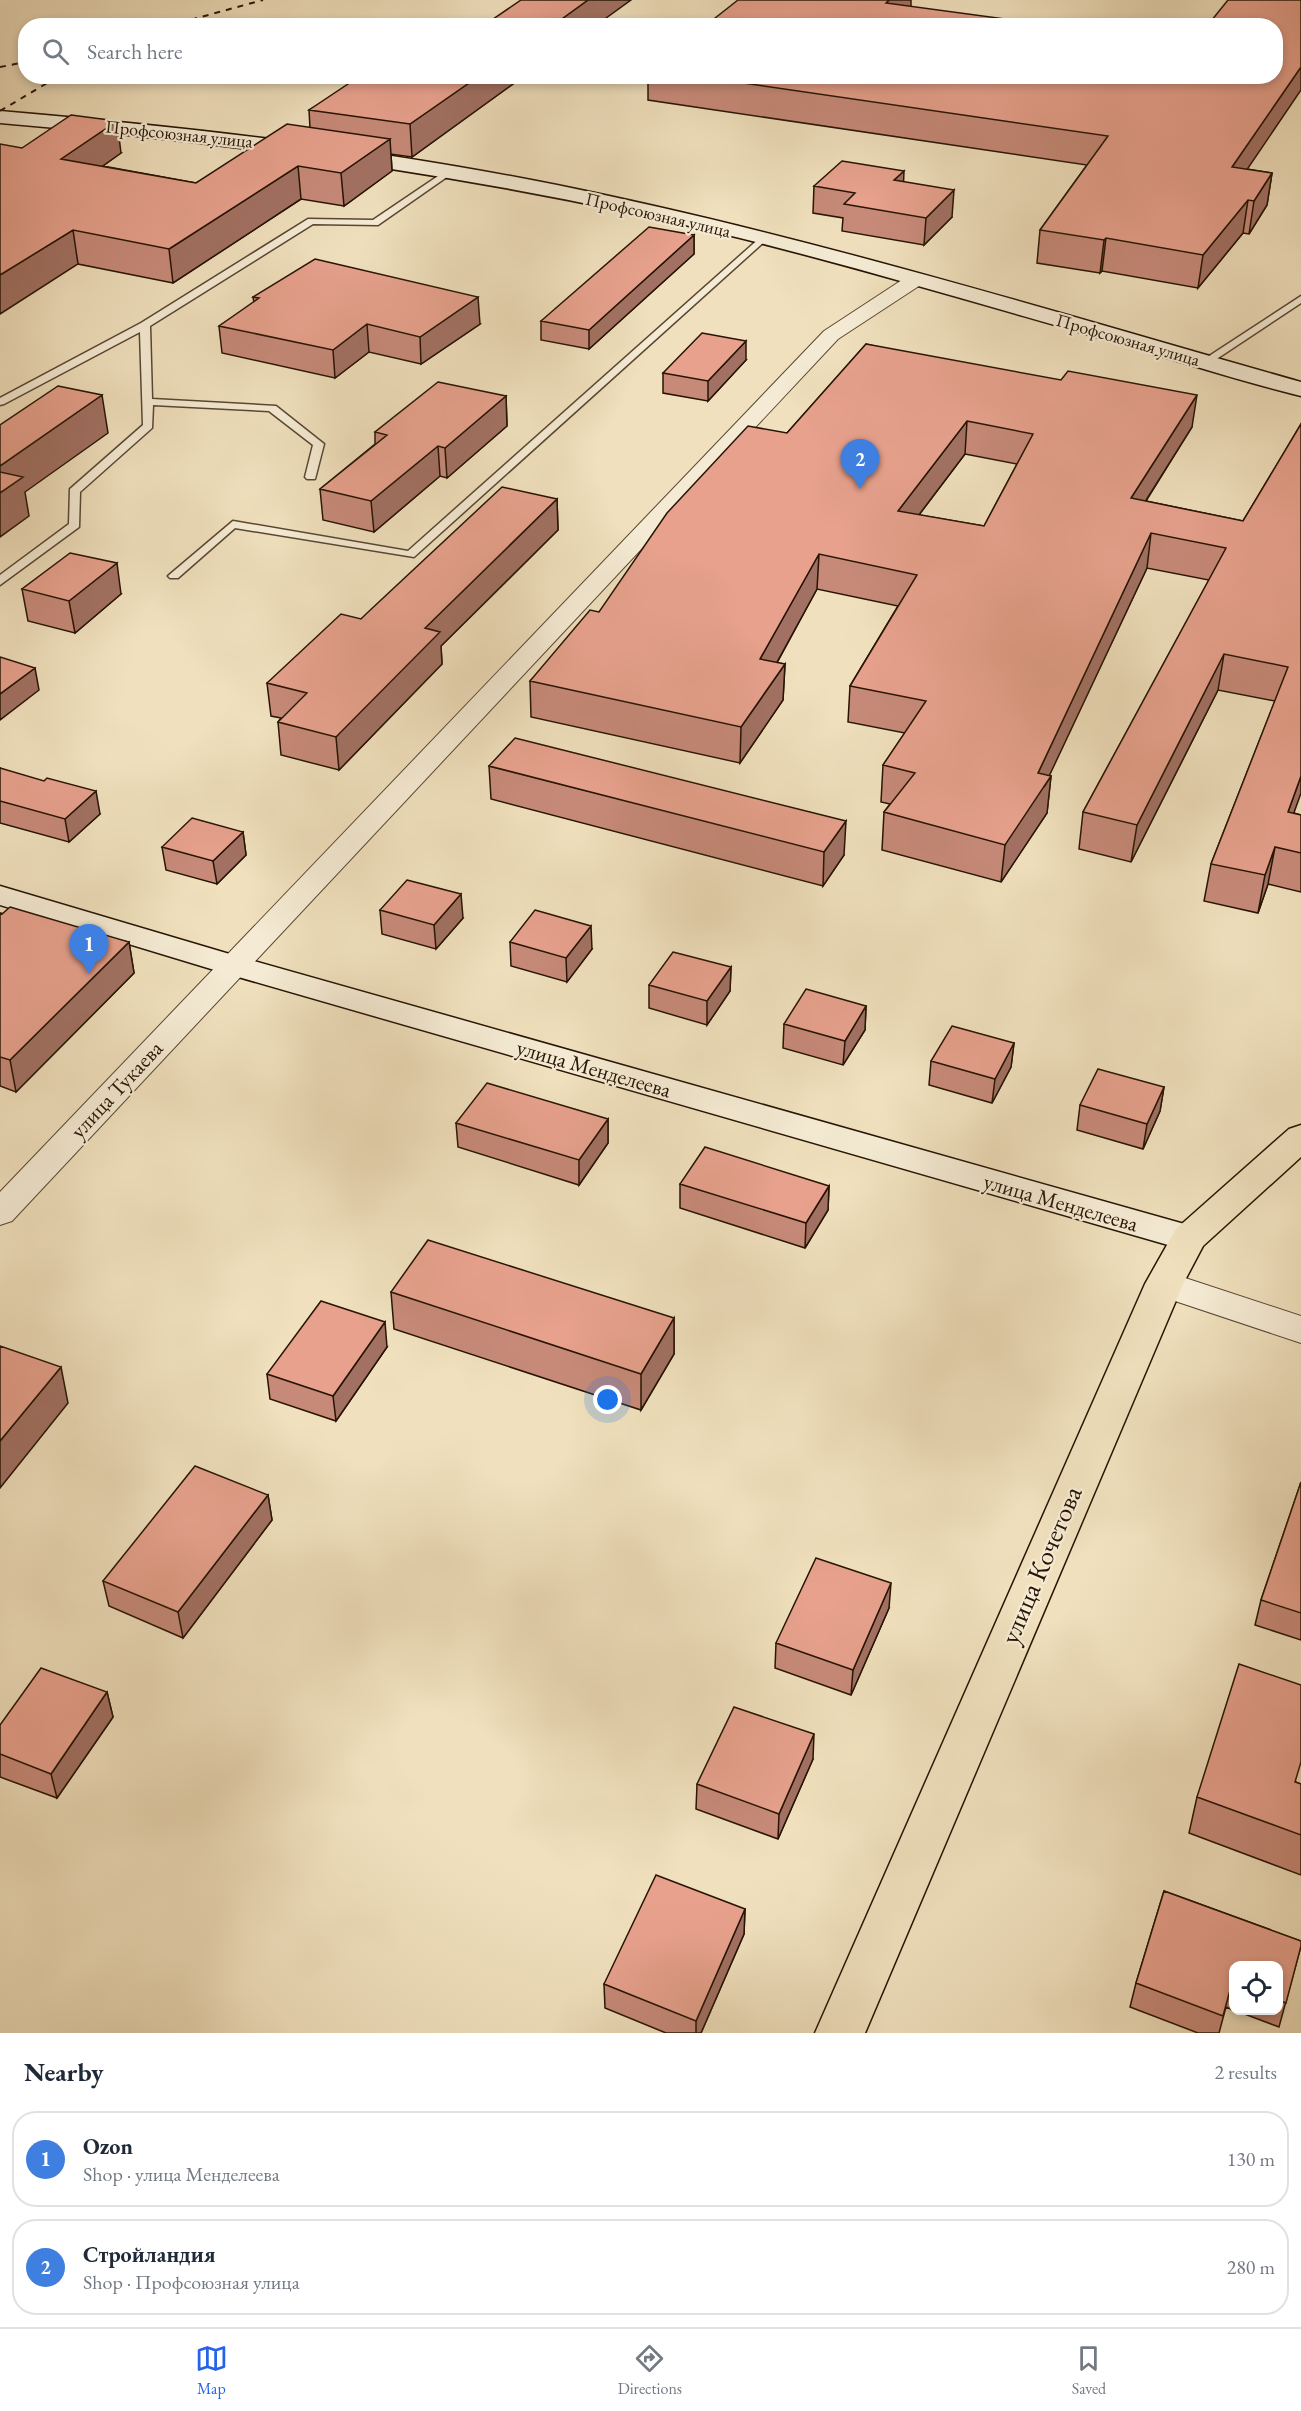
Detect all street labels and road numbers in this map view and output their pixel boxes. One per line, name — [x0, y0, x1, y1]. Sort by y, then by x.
street label: Профсоюзная улица — [104, 114, 255, 153]
street label: Профсоюзная улица — [583, 187, 734, 243]
street label: Профсоюзная улица — [1054, 308, 1203, 371]
street label: улица Менделеева — [513, 1033, 675, 1104]
street label: улица Тукаева — [64, 1034, 169, 1144]
street label: улица Менделеева — [980, 1167, 1142, 1238]
street label: улица Кочетова — [992, 1480, 1090, 1649]

